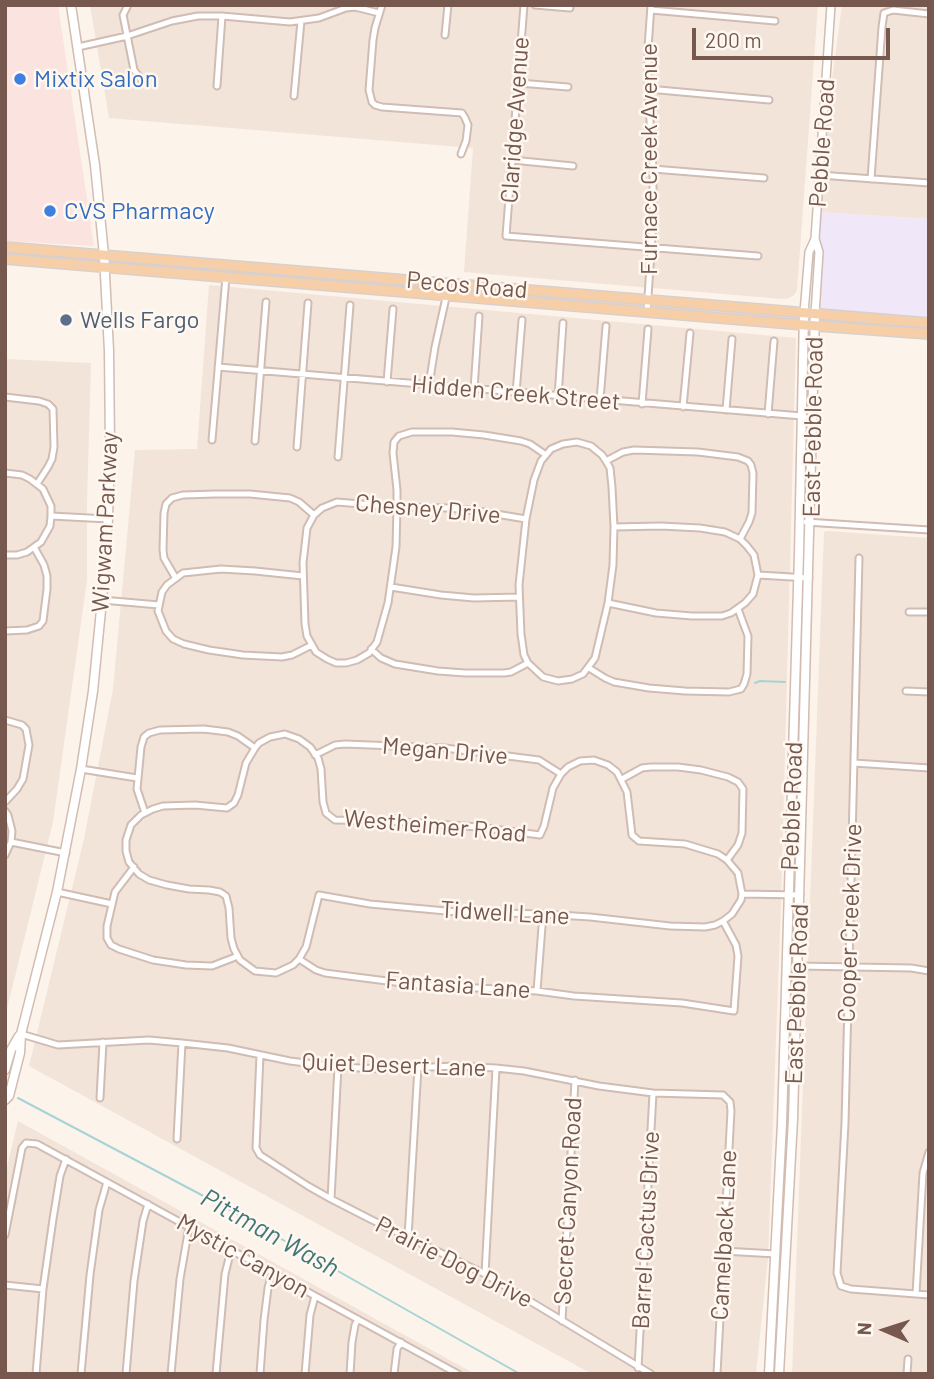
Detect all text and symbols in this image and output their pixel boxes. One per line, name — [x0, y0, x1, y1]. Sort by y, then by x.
scale bar — [696, 14, 894, 58]
text: 200 m — [705, 27, 762, 52]
street label: Claridge Avenue — [495, 36, 535, 204]
street label: Furnace Creek Avenue — [635, 43, 663, 275]
place label: Mixtix Salon — [34, 65, 158, 93]
marker: Mixtix Salon — [12, 71, 28, 87]
street label: Pebble Road — [803, 78, 841, 208]
place label: CVS Pharmacy — [64, 197, 215, 225]
marker: CVS Pharmacy — [42, 203, 58, 219]
street label: Pecos Road — [405, 265, 529, 305]
place label: Wells Fargo — [80, 306, 200, 334]
marker: Wells Fargo — [58, 312, 74, 328]
street label: East Pebble Road — [797, 336, 829, 518]
street label: Hidden Creek Street — [410, 370, 622, 416]
street label: Wigwam Parkway — [86, 431, 124, 613]
street label: Chesney Drive — [354, 488, 502, 530]
street label: Megan Drive — [381, 731, 509, 771]
street label: Pebble Road — [775, 741, 809, 871]
street label: Westheimer Road — [342, 804, 528, 848]
street label: Cooper Creek Drive — [832, 823, 868, 1023]
street label: Tidwell Lane — [440, 895, 570, 931]
street label: East Pebble Road — [779, 903, 815, 1085]
street label: Fantasia Lane — [385, 966, 531, 1004]
street label: Quiet Desert Lane — [301, 1047, 487, 1083]
street label: Secret Canyon Road — [548, 1096, 588, 1306]
street label: Barrel Cactus Drive — [626, 1130, 666, 1330]
street label: Camelback Lane — [705, 1149, 743, 1321]
water label: Pittman Wash — [195, 1182, 345, 1284]
street label: Mystic Canyon — [172, 1208, 314, 1304]
street label: Prairie Dog Drive — [371, 1210, 537, 1314]
north arrow — [850, 1295, 920, 1365]
text: N — [852, 1322, 875, 1336]

